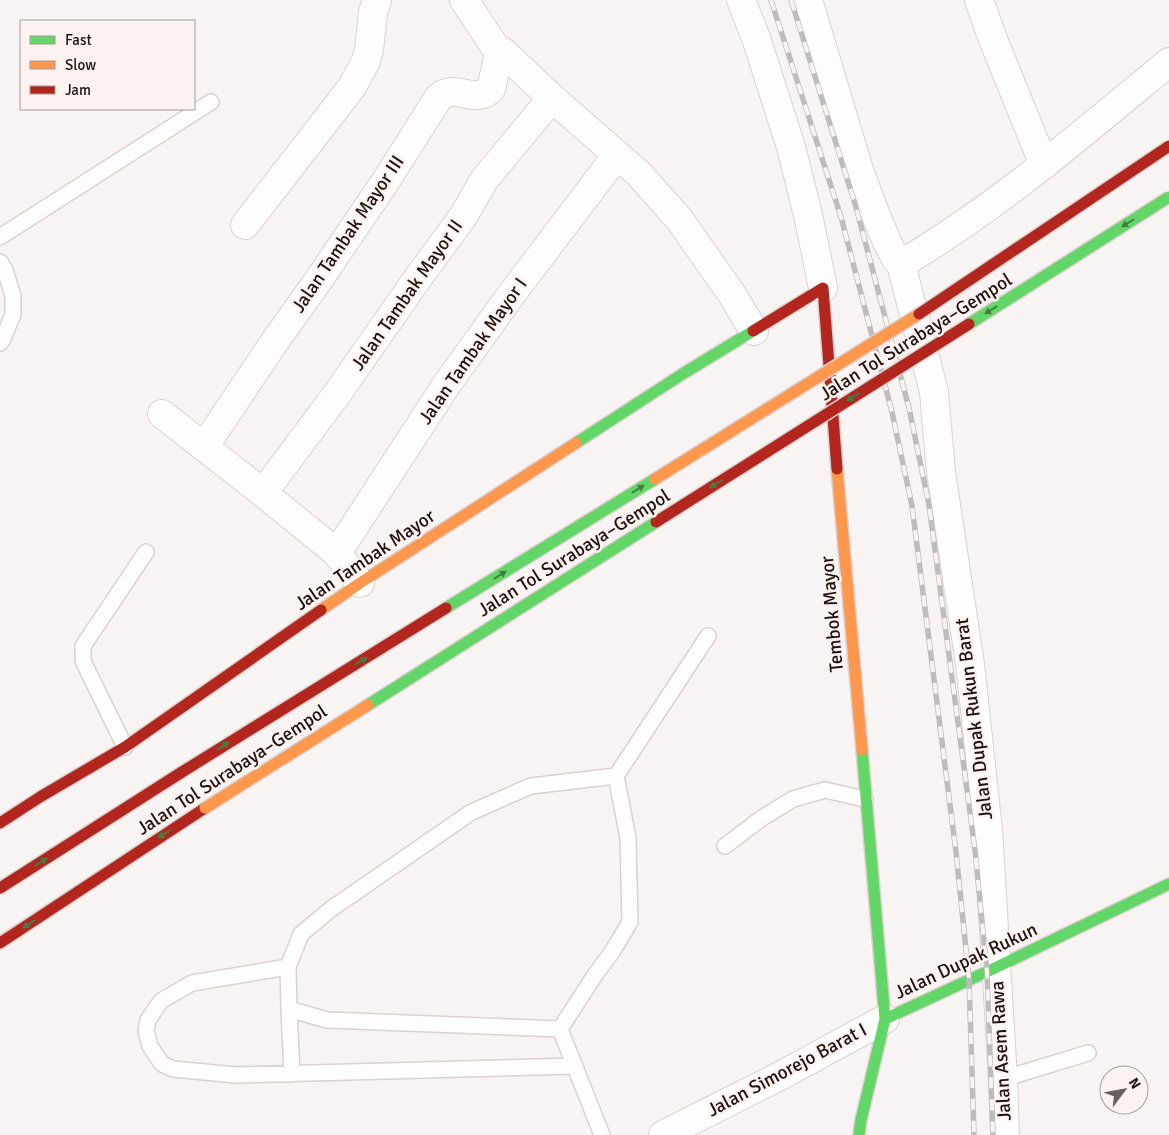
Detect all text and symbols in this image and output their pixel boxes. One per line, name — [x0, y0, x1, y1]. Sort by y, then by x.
legend — [20, 20, 195, 110]
text: Fast — [65, 31, 92, 49]
text: Slow — [65, 56, 96, 74]
text: Jam — [65, 81, 91, 99]
street label: Jalan Tambak Mayor III — [287, 151, 409, 317]
street label: Jalan Tambak Mayor II — [346, 215, 468, 375]
one-way arrow — [1121, 219, 1134, 228]
street label: Jalan Tol Surabaya–Gempol — [815, 268, 1017, 406]
street label: Jalan Tambak Mayor I — [413, 273, 533, 429]
one-way arrow — [984, 306, 997, 315]
one-way arrow — [847, 393, 860, 402]
one-way arrow — [709, 480, 723, 489]
street label: Jalan Tol Surabaya–Gempol — [473, 484, 675, 622]
one-way arrow — [631, 485, 644, 494]
street label: Jalan Tambak Mayor — [290, 504, 440, 616]
street label: Tembok Mayor — [815, 555, 849, 673]
one-way arrow — [493, 570, 506, 579]
street label: Jalan Dupak Rukun Barat — [950, 616, 998, 821]
one-way arrow — [355, 656, 368, 665]
street label: Jalan Tol Surabaya–Gempol — [132, 699, 332, 841]
one-way arrow — [217, 742, 230, 751]
one-way arrow — [158, 829, 171, 839]
one-way arrow — [35, 857, 48, 866]
street label: Jalan Dupak Rukun — [891, 917, 1041, 1005]
one-way arrow — [22, 919, 35, 928]
street label: Jalan Asem Rawa — [985, 980, 1017, 1122]
street label: Jalan Simorejo Barat I — [703, 1018, 871, 1122]
north arrow — [1099, 1065, 1149, 1115]
text: N — [1125, 1075, 1144, 1092]

